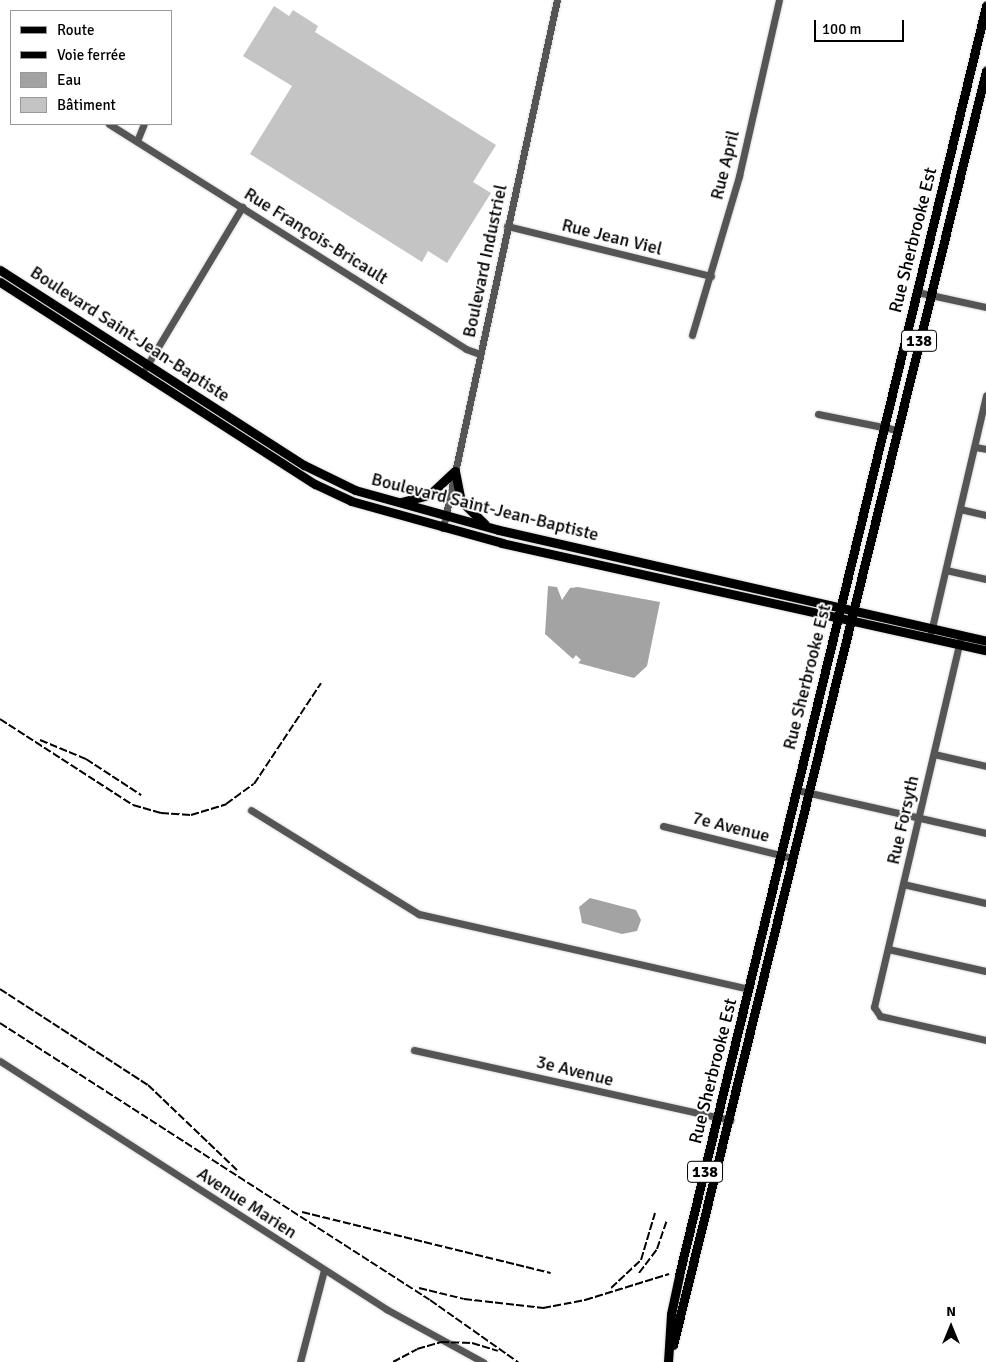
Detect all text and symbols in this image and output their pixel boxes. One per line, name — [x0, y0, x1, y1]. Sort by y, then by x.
legend — [10, 10, 172, 125]
scale bar — [816, 10, 906, 42]
text: 100 m — [822, 20, 862, 38]
text: Route — [57, 21, 94, 39]
text: Voie ferrée — [57, 46, 126, 64]
text: Eau — [57, 71, 81, 89]
text: Bâtiment — [57, 96, 116, 114]
street label: Rue April — [706, 128, 744, 202]
street label: Rue Sherbrooke Est — [884, 165, 942, 315]
street label: Boulevard Industriel — [458, 182, 512, 340]
street label: Rue François-Bricault — [240, 183, 392, 289]
street label: Rue Jean Viel — [560, 214, 664, 260]
street label: Boulevard Saint-Jean-Baptiste — [26, 261, 234, 407]
road number: 138 — [900, 328, 938, 354]
street label: Boulevard Saint-Jean-Baptiste — [369, 468, 601, 546]
street label: Rue Sherbrooke Est — [778, 602, 836, 752]
street label: Rue Forsyth — [882, 773, 924, 867]
street label: 7e Avenue — [690, 807, 772, 847]
street label: Rue Sherbrooke Est — [684, 996, 742, 1146]
street label: 3e Avenue — [534, 1051, 616, 1091]
road number: 138 — [686, 1158, 724, 1186]
street label: Avenue Marien — [193, 1163, 301, 1243]
north arrow — [926, 1302, 976, 1352]
text: N — [946, 1303, 956, 1320]

